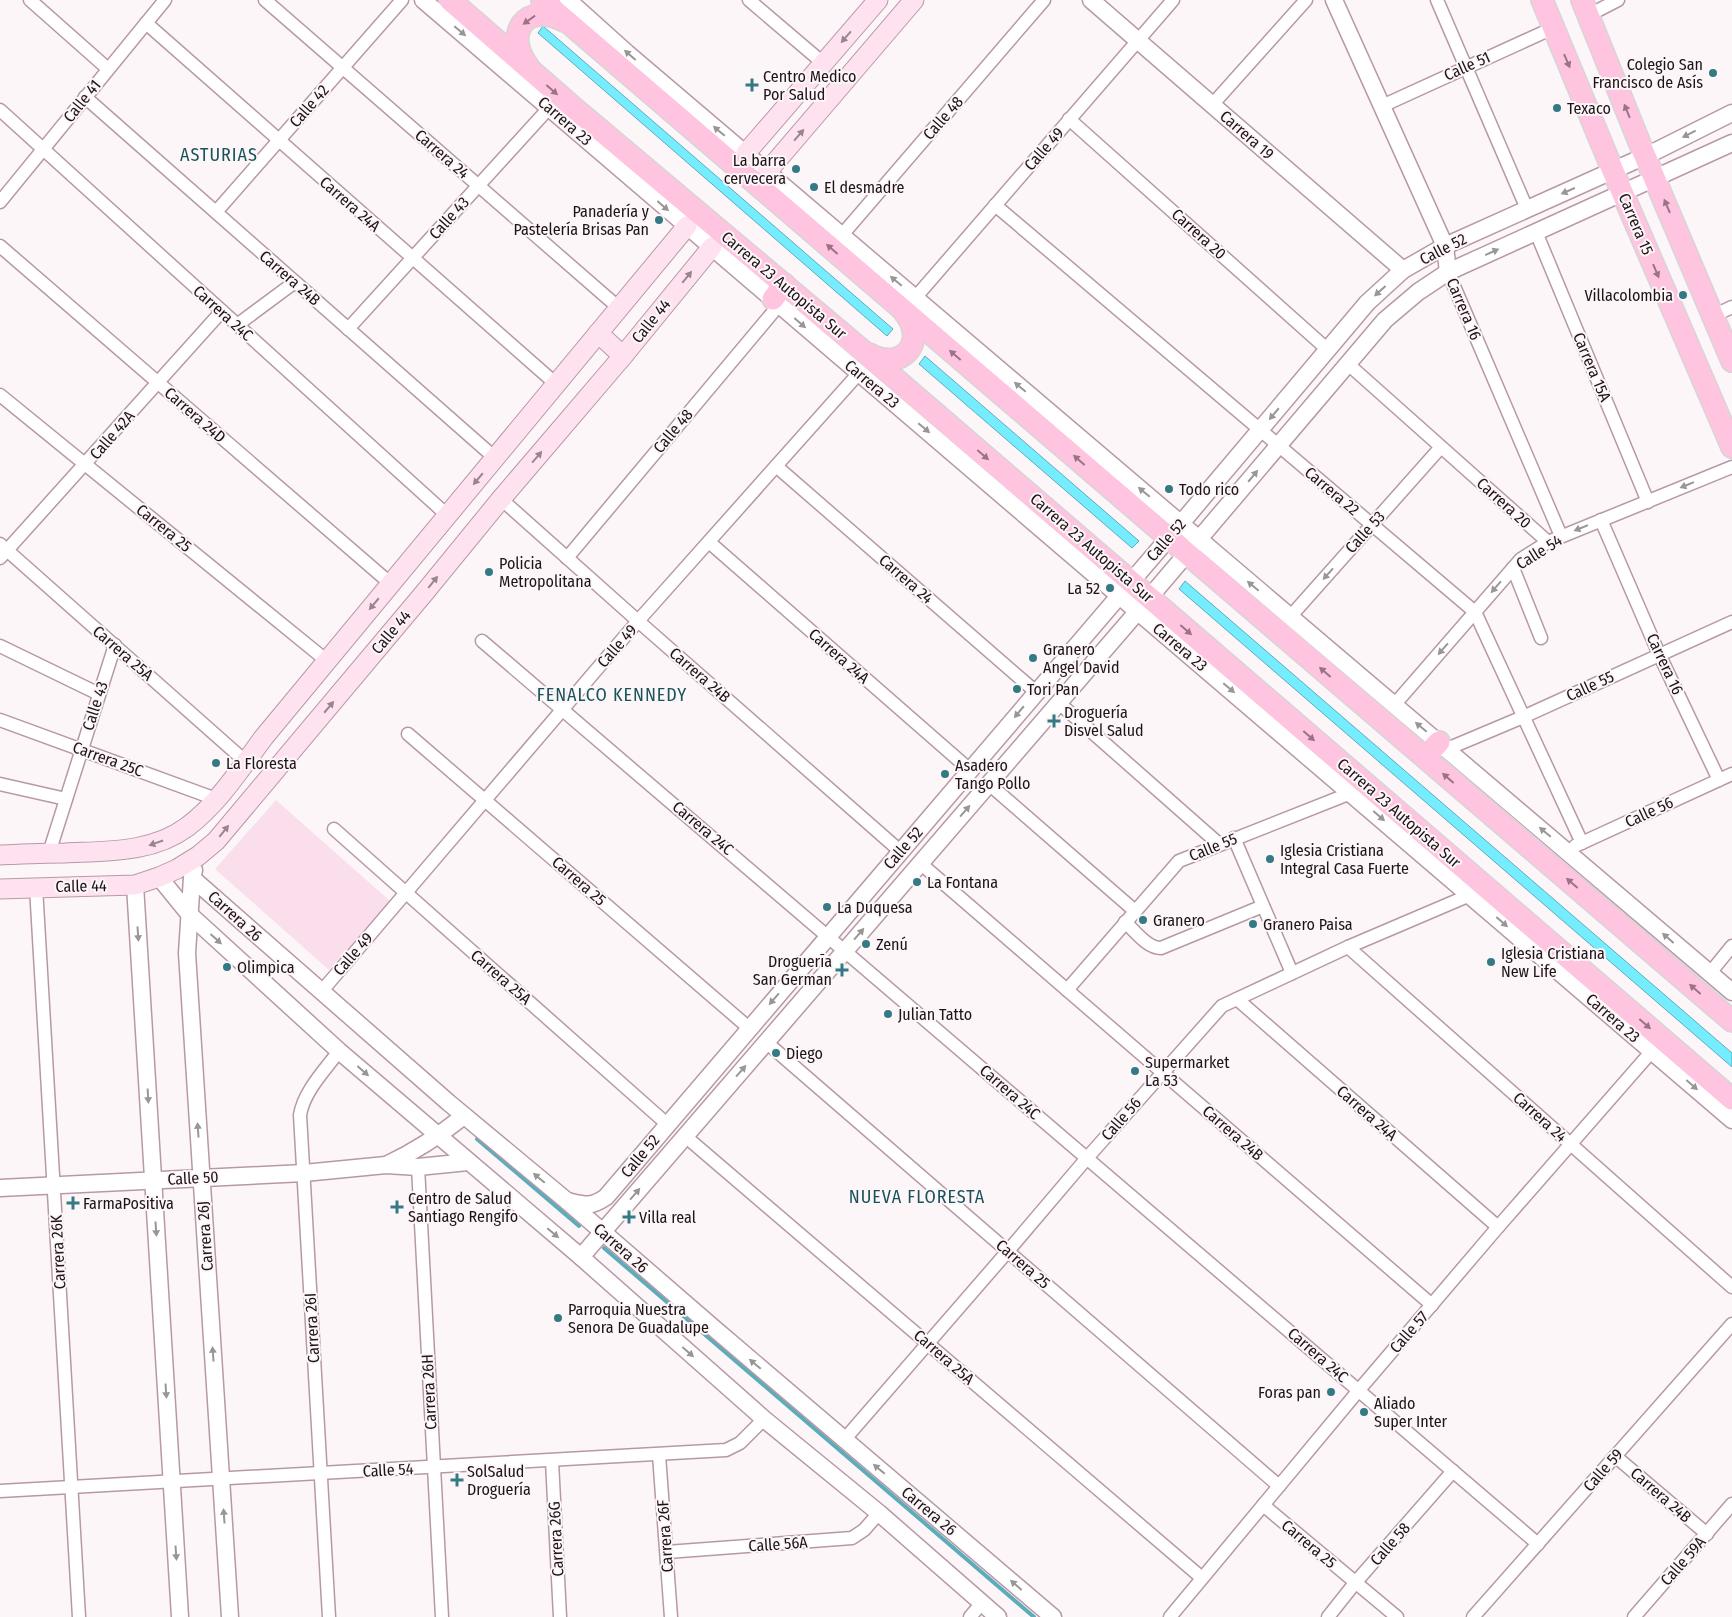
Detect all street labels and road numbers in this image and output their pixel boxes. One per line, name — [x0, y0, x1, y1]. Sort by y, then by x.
street label: Calle 51 — [1441, 47, 1493, 85]
street label: Calle 41 — [59, 76, 105, 126]
street label: Calle 42 — [285, 81, 333, 131]
street label: Carrera 23 — [534, 92, 596, 150]
street label: Calle 48 — [919, 92, 967, 144]
street label: Carrera 19 — [1216, 106, 1278, 164]
street label: Calle 49 — [1020, 123, 1068, 174]
street label: Carrera 24 — [411, 125, 473, 183]
street label: Carrera 24A — [316, 173, 385, 236]
street label: Carrera 15 — [1615, 191, 1657, 257]
street label: Calle 43 — [425, 193, 473, 243]
street label: Carrera 20 — [1168, 205, 1230, 263]
street label: Carrera 23 Autopista Sur — [718, 227, 851, 343]
street label: Calle 52 — [1416, 229, 1470, 269]
street label: Carrera 24B — [256, 246, 324, 310]
street label: Carrera 16 — [1442, 275, 1486, 343]
street label: Carrera 24C — [189, 281, 257, 345]
street label: Calle 44 — [628, 295, 675, 347]
street label: Carrera 15A — [1569, 330, 1615, 405]
street label: Carrera 23 — [841, 356, 903, 412]
street label: Carrera 24D — [161, 383, 229, 447]
street label: Calle 48 — [649, 405, 697, 457]
street label: Calle 42A — [86, 406, 139, 463]
street label: Carrera 22 — [1301, 463, 1363, 519]
street label: Carrera 20 — [1473, 474, 1535, 532]
street label: Carrera 23 Autopista Sur — [1026, 489, 1158, 607]
street label: Carrera 25 — [133, 500, 195, 556]
street label: Calle 53 — [1341, 507, 1389, 557]
street label: Calle 52 — [1142, 515, 1190, 565]
street label: Calle 54 — [1512, 530, 1566, 574]
street label: Carrera 24 — [875, 550, 937, 608]
street label: Calle 44 — [367, 606, 415, 658]
street label: Carrera 23 — [1149, 619, 1211, 675]
street label: Calle 49 — [593, 620, 641, 671]
street label: Carrera 25A — [89, 622, 158, 685]
street label: Carrera 24A — [805, 625, 874, 688]
street label: Carrera 16 — [1643, 630, 1687, 698]
street label: Carrera 24B — [666, 643, 734, 707]
street label: Calle 55 — [1563, 667, 1617, 705]
street label: Calle 43 — [78, 679, 112, 733]
street label: Carrera 25C — [70, 737, 146, 781]
street label: Carrera 23 Autopista Sur — [1333, 754, 1465, 872]
street label: Calle 56 — [1622, 793, 1676, 831]
street label: Carrera 24C — [669, 797, 737, 859]
street label: Calle 52 — [879, 823, 927, 873]
street label: Calle 55 — [1186, 829, 1240, 865]
street label: Carrera 25 — [548, 852, 610, 910]
street label: Calle 44 — [55, 876, 107, 896]
street label: Carrera 26 — [204, 887, 266, 945]
street label: Calle 49 — [329, 928, 377, 979]
street label: Carrera 25A — [467, 946, 536, 1009]
street label: Carrera 23 — [1582, 989, 1644, 1047]
street label: Carrera 24C — [976, 1061, 1044, 1123]
street label: Carrera 24A — [1333, 1082, 1402, 1145]
street label: Carrera 24 — [1509, 1088, 1571, 1146]
street label: Calle 56 — [1097, 1093, 1145, 1144]
street label: Carrera 24B — [1199, 1101, 1267, 1165]
street label: Calle 52 — [617, 1131, 663, 1181]
street label: Calle 50 — [167, 1167, 219, 1189]
street label: Carrera 26J — [193, 1200, 217, 1272]
street label: Carrera 26K — [47, 1214, 69, 1290]
street label: Carrera 26 — [590, 1219, 652, 1277]
street label: Carrera 25 — [992, 1235, 1054, 1293]
street label: Carrera 26I — [301, 1292, 323, 1364]
street label: Calle 57 — [1386, 1307, 1433, 1357]
street label: Carrera 24C — [1284, 1324, 1352, 1386]
street label: Carrera 25A — [910, 1326, 979, 1389]
street label: Carrera 26H — [418, 1354, 440, 1430]
street label: Calle 59 — [1579, 1445, 1627, 1495]
street label: Calle 54 — [362, 1459, 414, 1481]
street label: Carrera 24B — [1627, 1463, 1695, 1527]
street label: Carrera 26 — [898, 1482, 960, 1540]
street label: Carrera 26F — [653, 1499, 677, 1573]
street label: Carrera 26G — [545, 1501, 567, 1577]
street label: Carrera 25 — [1278, 1516, 1340, 1572]
street label: Calle 58 — [1366, 1519, 1414, 1569]
street label: Calle 56A — [748, 1532, 809, 1556]
street label: Calle 59A — [1657, 1532, 1710, 1589]

